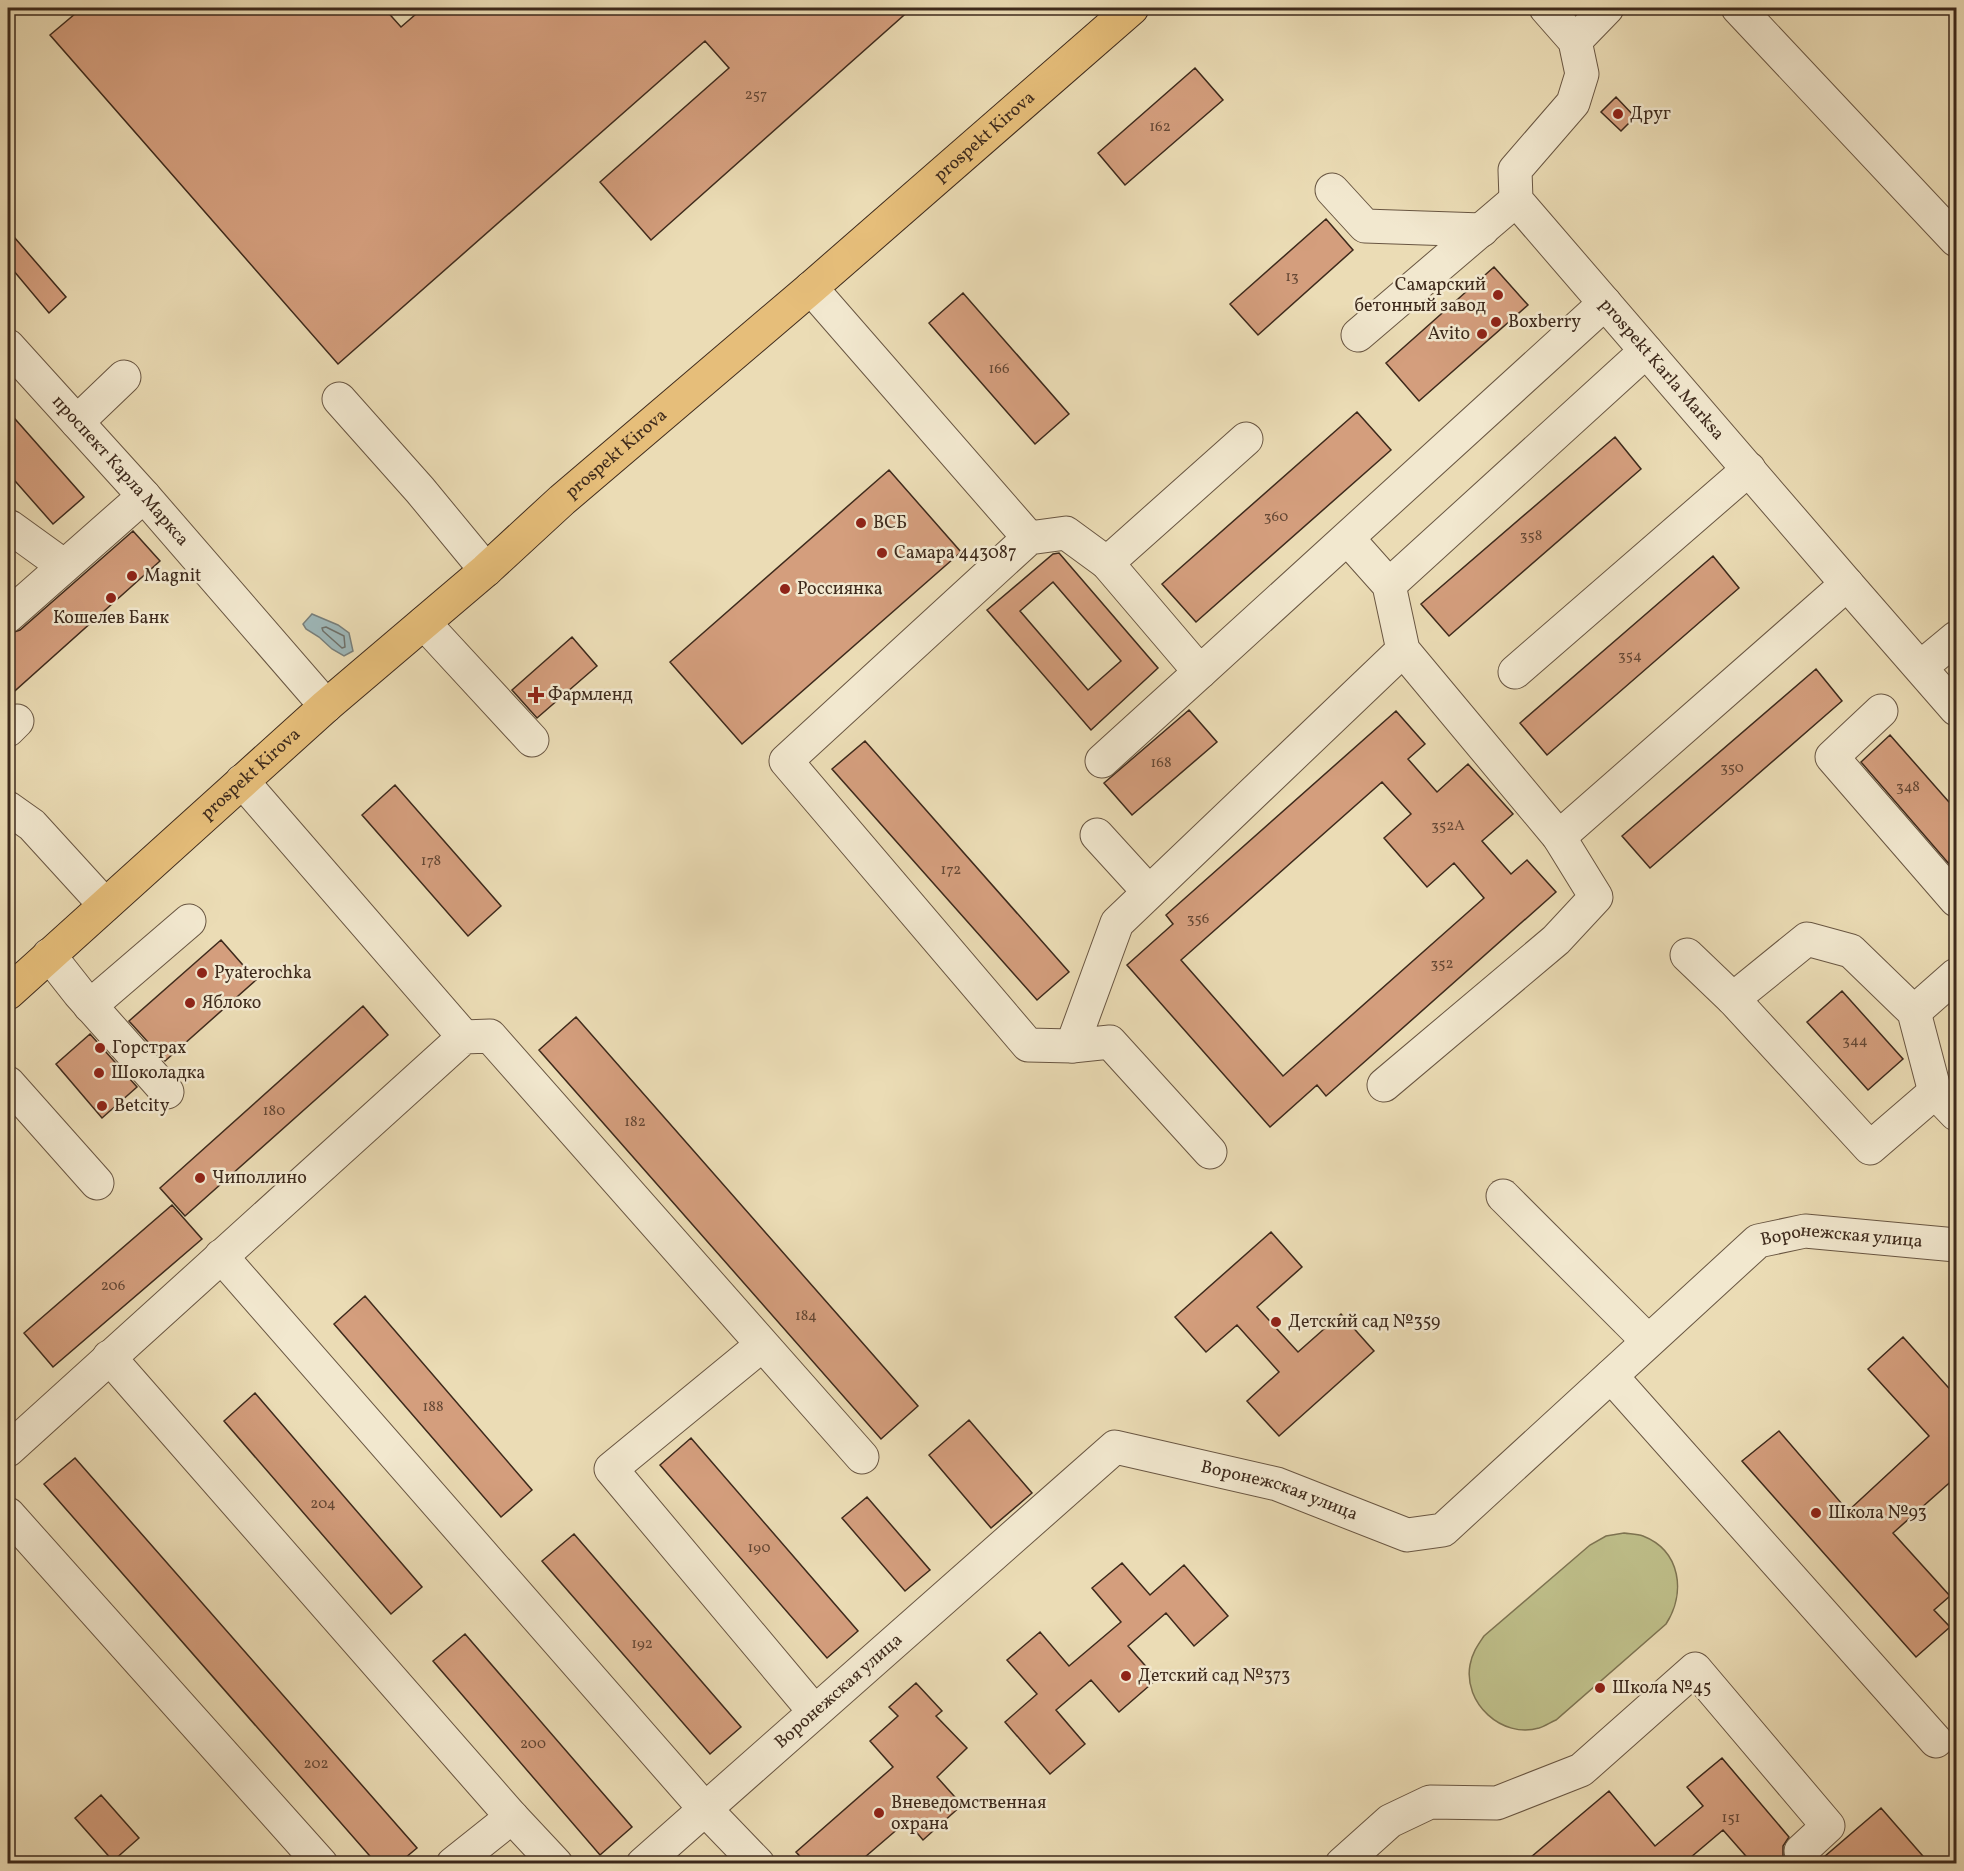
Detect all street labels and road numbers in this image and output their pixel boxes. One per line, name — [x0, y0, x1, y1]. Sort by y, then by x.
street label: prospekt Kirova — [929, 85, 1041, 188]
street label: prospekt Karla Marksa — [1593, 293, 1730, 446]
street label: проспект Карла Маркса — [46, 390, 195, 552]
street label: prospekt Kirova — [560, 403, 673, 504]
street label: prospekt Kirova — [195, 722, 306, 826]
street label: Воронежская улица — [1758, 1218, 1924, 1254]
street label: Воронежская улица — [1198, 1455, 1361, 1527]
street label: Воронежская улица — [769, 1628, 908, 1755]

